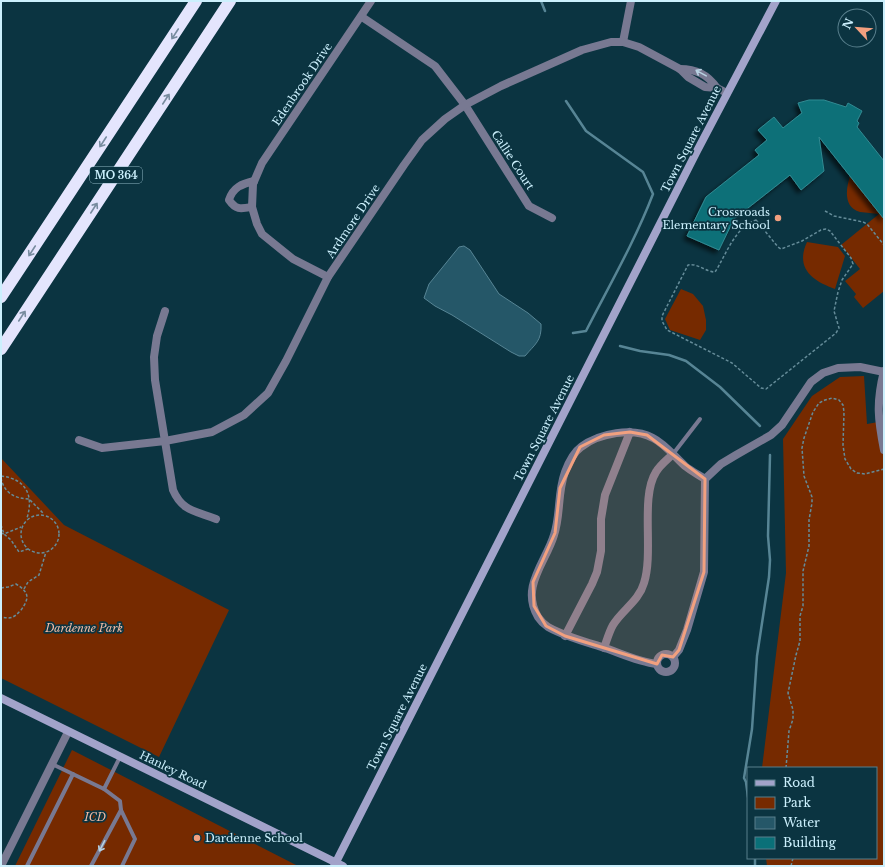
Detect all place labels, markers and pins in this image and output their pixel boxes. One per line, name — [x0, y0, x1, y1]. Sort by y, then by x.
place label: Crossroads Elementary School — [663, 205, 770, 232]
marker: Crossroads Elementary School — [773, 213, 783, 223]
place label: Dardenne School — [205, 831, 303, 845]
marker: Dardenne School — [192, 833, 202, 843]

